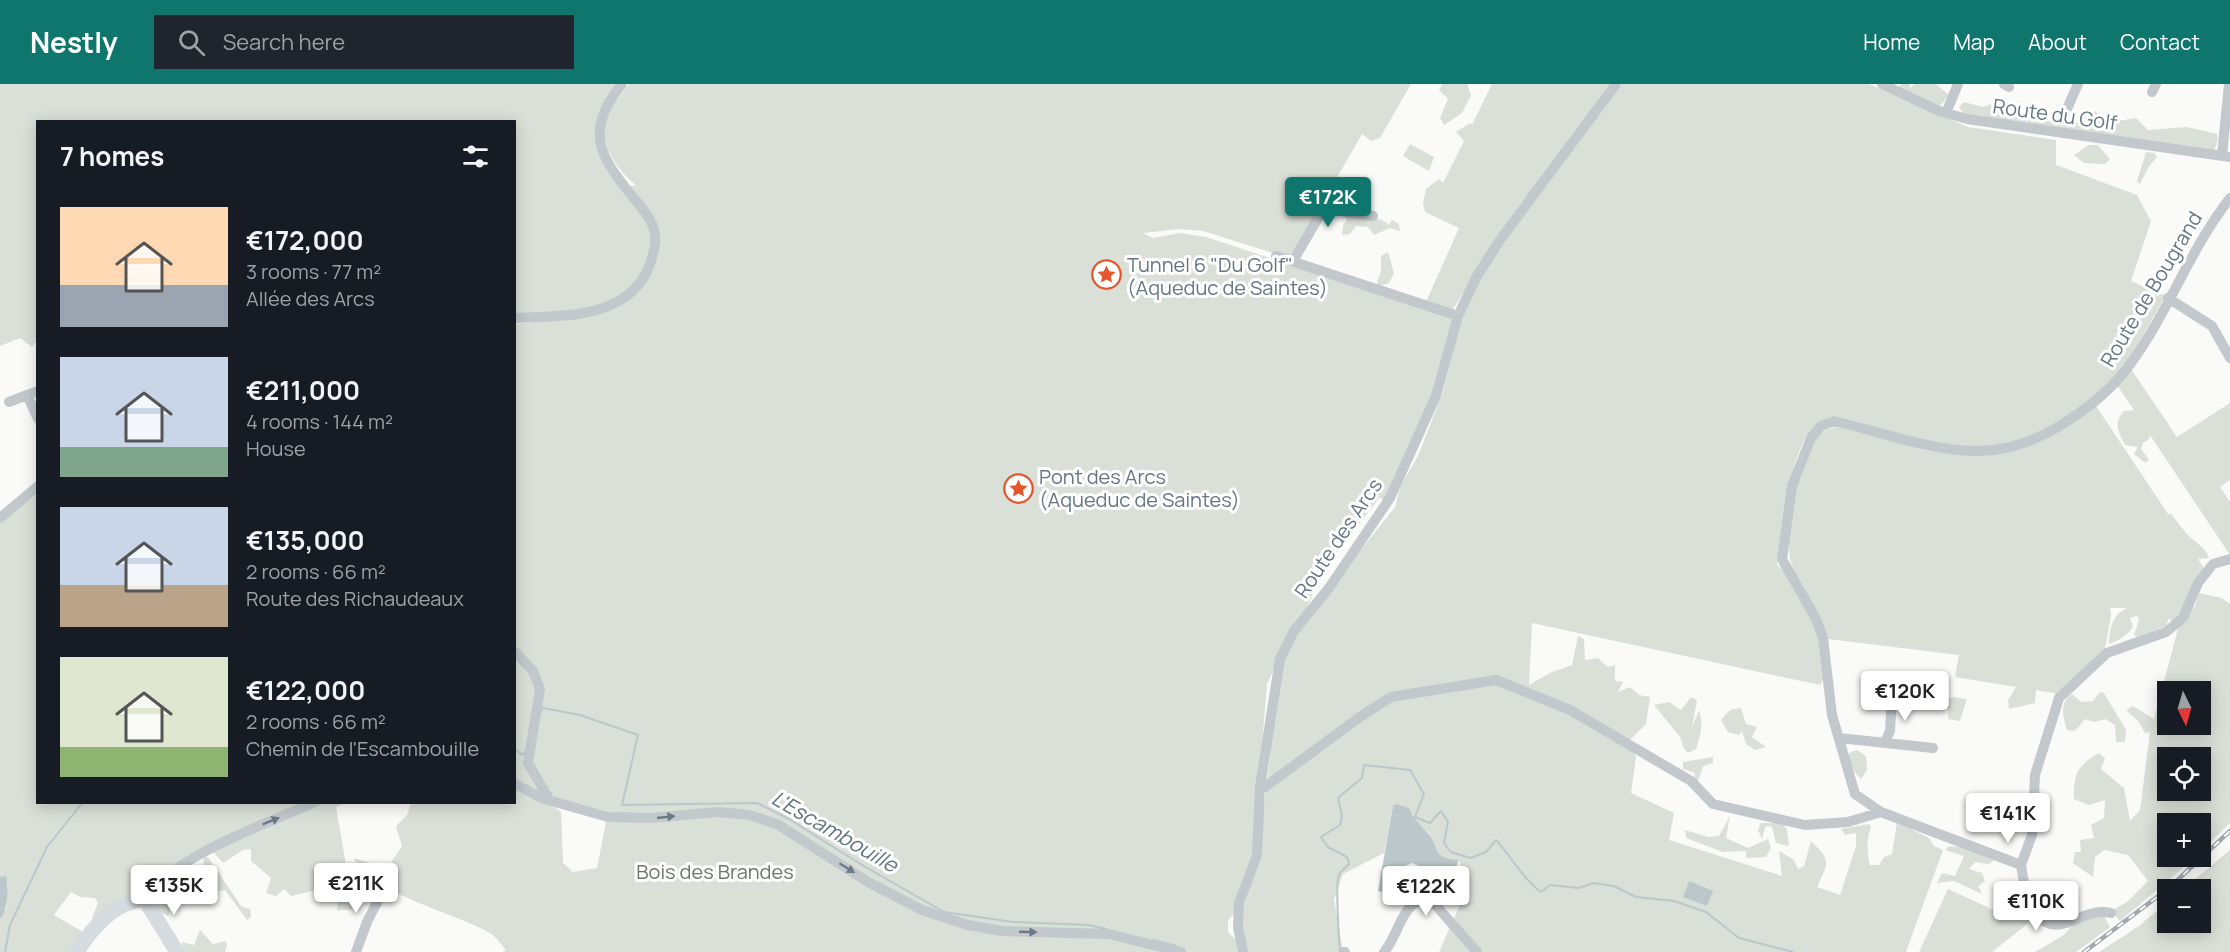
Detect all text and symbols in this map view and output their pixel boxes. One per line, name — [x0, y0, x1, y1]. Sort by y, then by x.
search box — [154, 15, 574, 69]
text: Nestly — [30, 23, 118, 61]
icon: search — [175, 26, 208, 59]
text: Search here — [223, 27, 345, 57]
text: Home — [1863, 28, 1920, 56]
text: Map — [1953, 28, 1995, 56]
text: About — [2028, 28, 2087, 56]
text: Contact — [2120, 28, 2200, 56]
street label: Route du Golf — [1991, 92, 2119, 136]
text: 7 homes — [60, 138, 164, 174]
icon: filters — [459, 140, 492, 173]
pin: €172K — [1286, 177, 1370, 228]
text: €172K — [1299, 183, 1357, 210]
street label: Route de Bougrand — [2094, 206, 2208, 372]
text: €172,000 — [246, 222, 364, 258]
icon: home — [108, 231, 180, 303]
place label: Tunnel 6 "Du Golf" (Aqueduc de Saintes) — [1127, 251, 1328, 301]
text: 3 rooms · 77 m² — [246, 258, 381, 285]
place icon: Tunnel 6 "Du Golf" (Aqueduc de Saintes) — [1090, 259, 1122, 291]
text: Allée des Arcs — [246, 285, 375, 312]
text: €211,000 — [246, 372, 360, 408]
icon: home — [108, 381, 180, 453]
text: 4 rooms · 144 m² — [246, 408, 393, 435]
text: House — [246, 435, 306, 462]
place label: Pont des Arcs (Aqueduc de Saintes) — [1039, 463, 1240, 513]
place icon: Pont des Arcs (Aqueduc de Saintes) — [1002, 472, 1034, 504]
street label: Route des Arcs — [1288, 473, 1388, 603]
text: €135,000 — [246, 522, 365, 558]
icon: home — [108, 531, 180, 603]
text: 2 rooms · 66 m² — [246, 558, 386, 585]
text: Route des Richaudeaux — [246, 585, 464, 612]
pin: €120K — [1863, 671, 1947, 722]
text: €122,000 — [246, 672, 365, 708]
text: €120K — [1875, 677, 1935, 704]
icon: home — [108, 681, 180, 753]
north arrow — [2157, 681, 2211, 735]
map controls — [2157, 681, 2211, 933]
text: 2 rooms · 66 m² — [246, 708, 386, 735]
text: Chemin de l'Escambouille — [246, 735, 479, 762]
button: locate — [2157, 747, 2211, 801]
water label: L'Escambouille — [767, 784, 905, 879]
pin: €141K — [1966, 793, 2050, 844]
text: €141K — [1980, 799, 2036, 826]
one-way arrow — [657, 812, 676, 822]
button: + — [2157, 813, 2211, 867]
one-way arrow — [262, 816, 280, 826]
park label: Bois des Brandes — [636, 858, 794, 885]
pin: €211K — [314, 863, 398, 914]
one-way arrow — [839, 863, 855, 874]
pin: €135K — [132, 865, 216, 916]
pin: €122K — [1384, 866, 1468, 917]
text: €211K — [328, 869, 384, 896]
text: €135K — [145, 871, 203, 898]
text: €122K — [1396, 872, 1456, 899]
button: − — [2157, 879, 2211, 933]
pin: €110K — [1994, 881, 2078, 932]
text: €110K — [2007, 887, 2065, 914]
one-way arrow — [1019, 927, 1038, 936]

